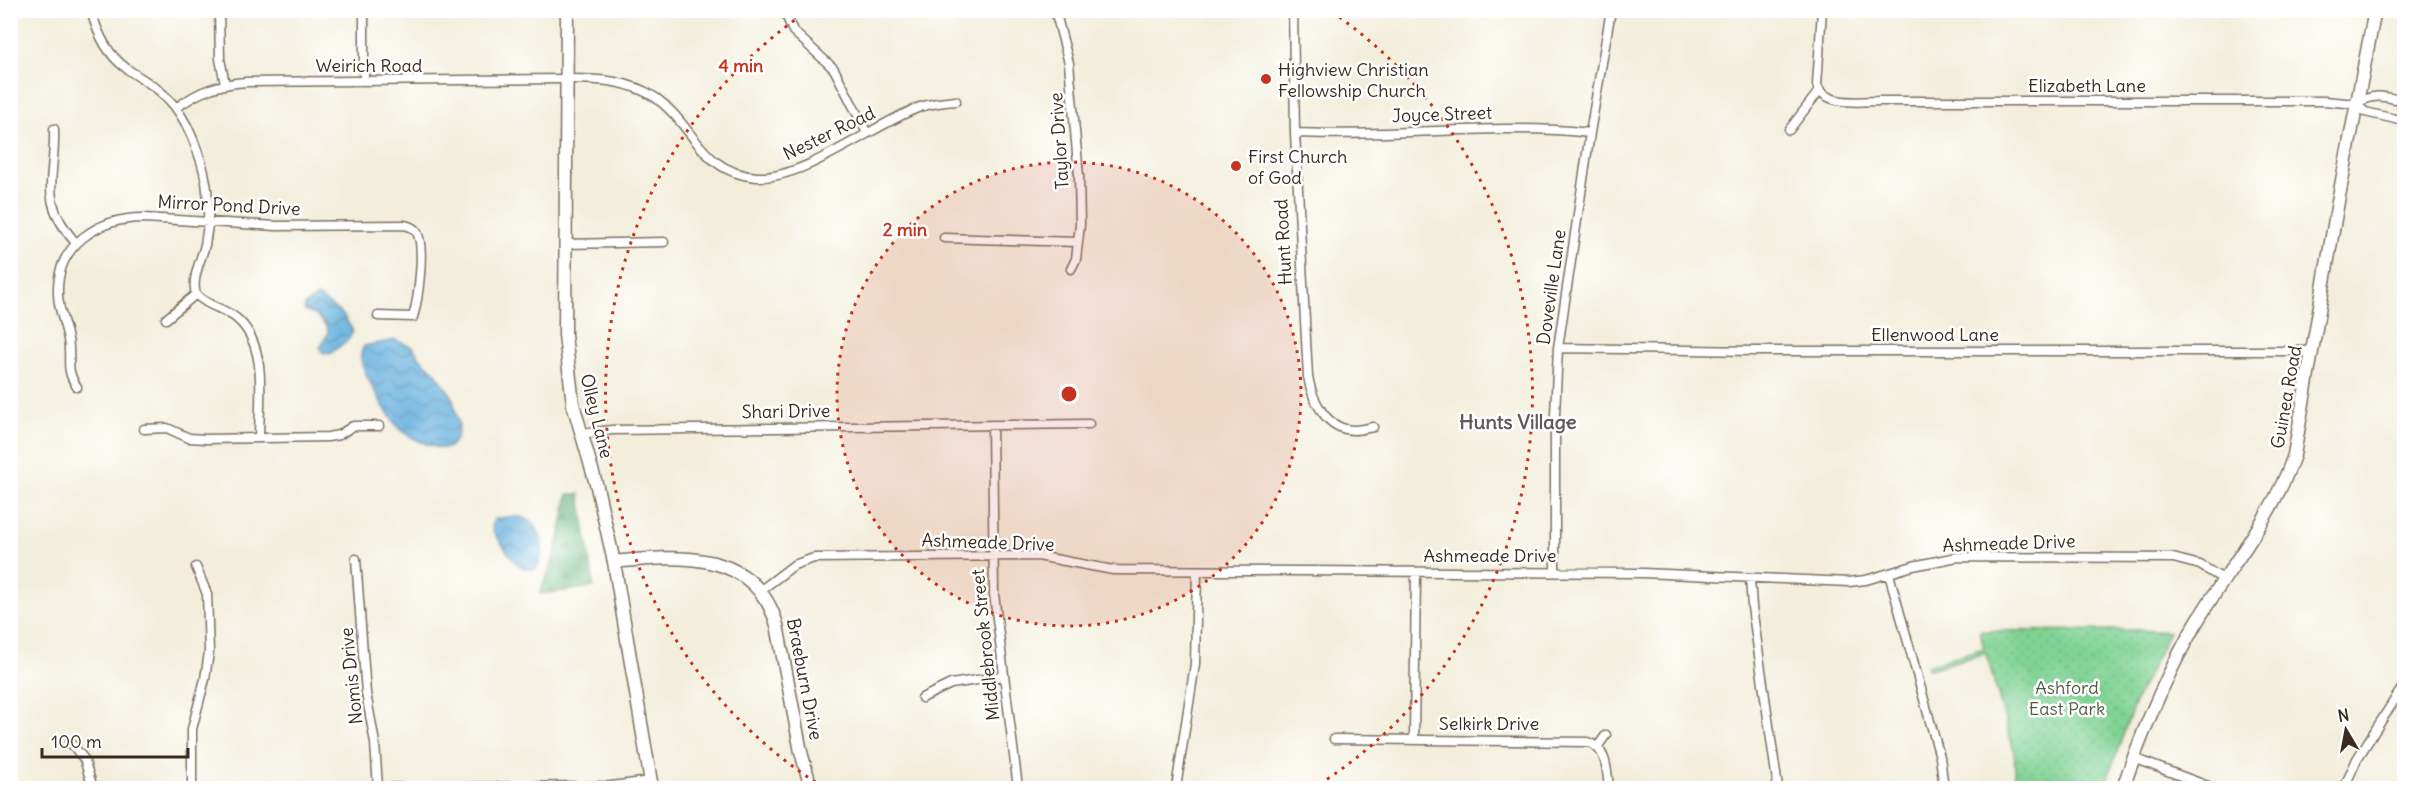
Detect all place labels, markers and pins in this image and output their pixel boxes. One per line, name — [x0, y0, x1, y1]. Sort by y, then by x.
place label: Highview Christian Fellowship Church — [1278, 58, 1429, 102]
marker: Highview Christian Fellowship Church — [1259, 72, 1273, 86]
place label: First Church of God — [1248, 145, 1348, 189]
marker: First Church of God — [1229, 159, 1243, 173]
centre of rings — [1059, 384, 1079, 404]

